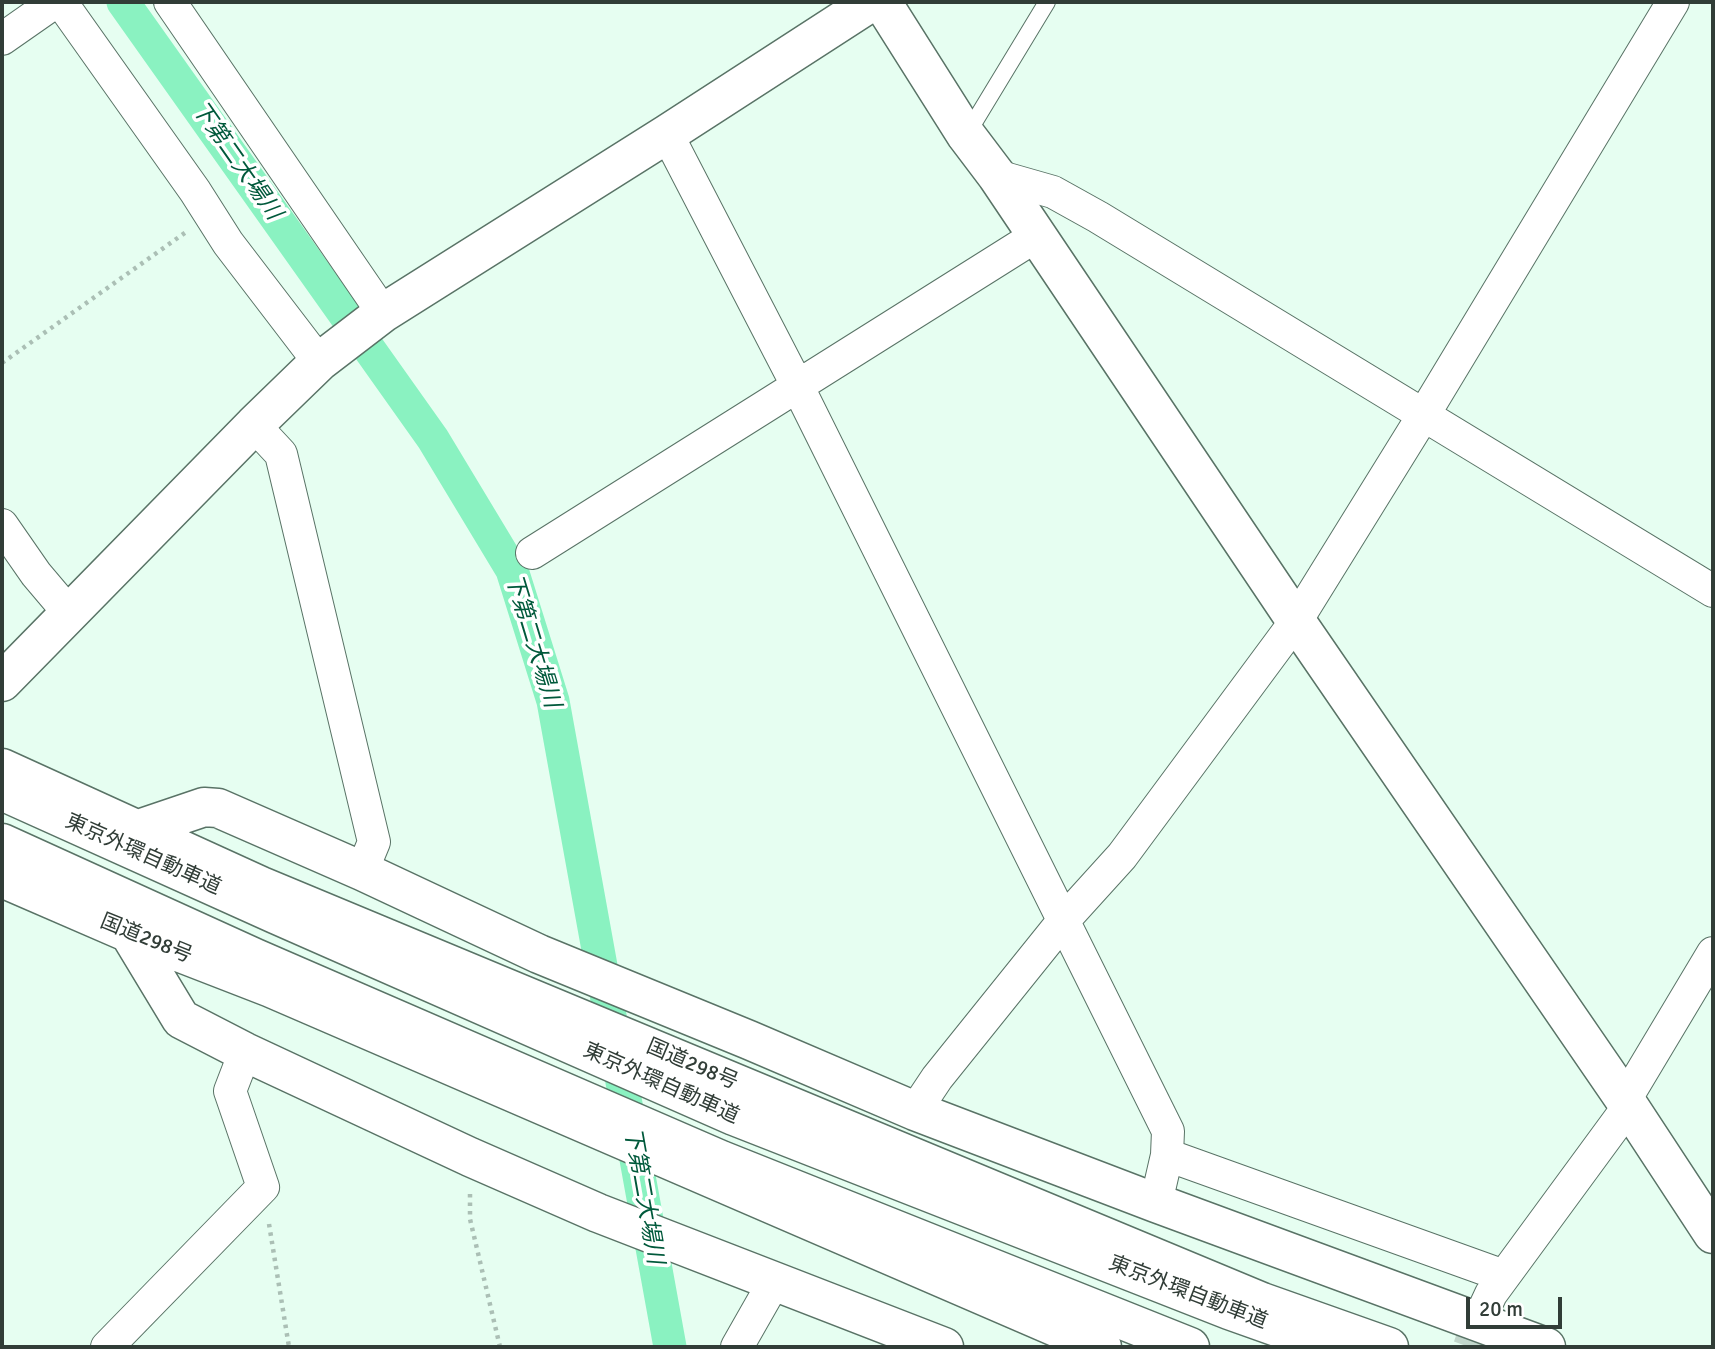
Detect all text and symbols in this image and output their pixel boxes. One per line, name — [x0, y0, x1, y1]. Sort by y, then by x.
water label: 下第二大場川 — [185, 97, 287, 225]
water label: 下第二大場川 — [499, 571, 565, 711]
street label: 東京外環自動車道 — [61, 809, 225, 901]
street label: 国道298号 — [96, 909, 196, 969]
street label: 国道298号 — [642, 1034, 742, 1096]
street label: 東京外環自動車道 — [579, 1038, 743, 1130]
water label: 下第二大場川 — [617, 1126, 669, 1266]
street label: 東京外環自動車道 — [1105, 1251, 1271, 1335]
scale bar — [1470, 1282, 1566, 1326]
text: 20 m — [1479, 1296, 1523, 1322]

